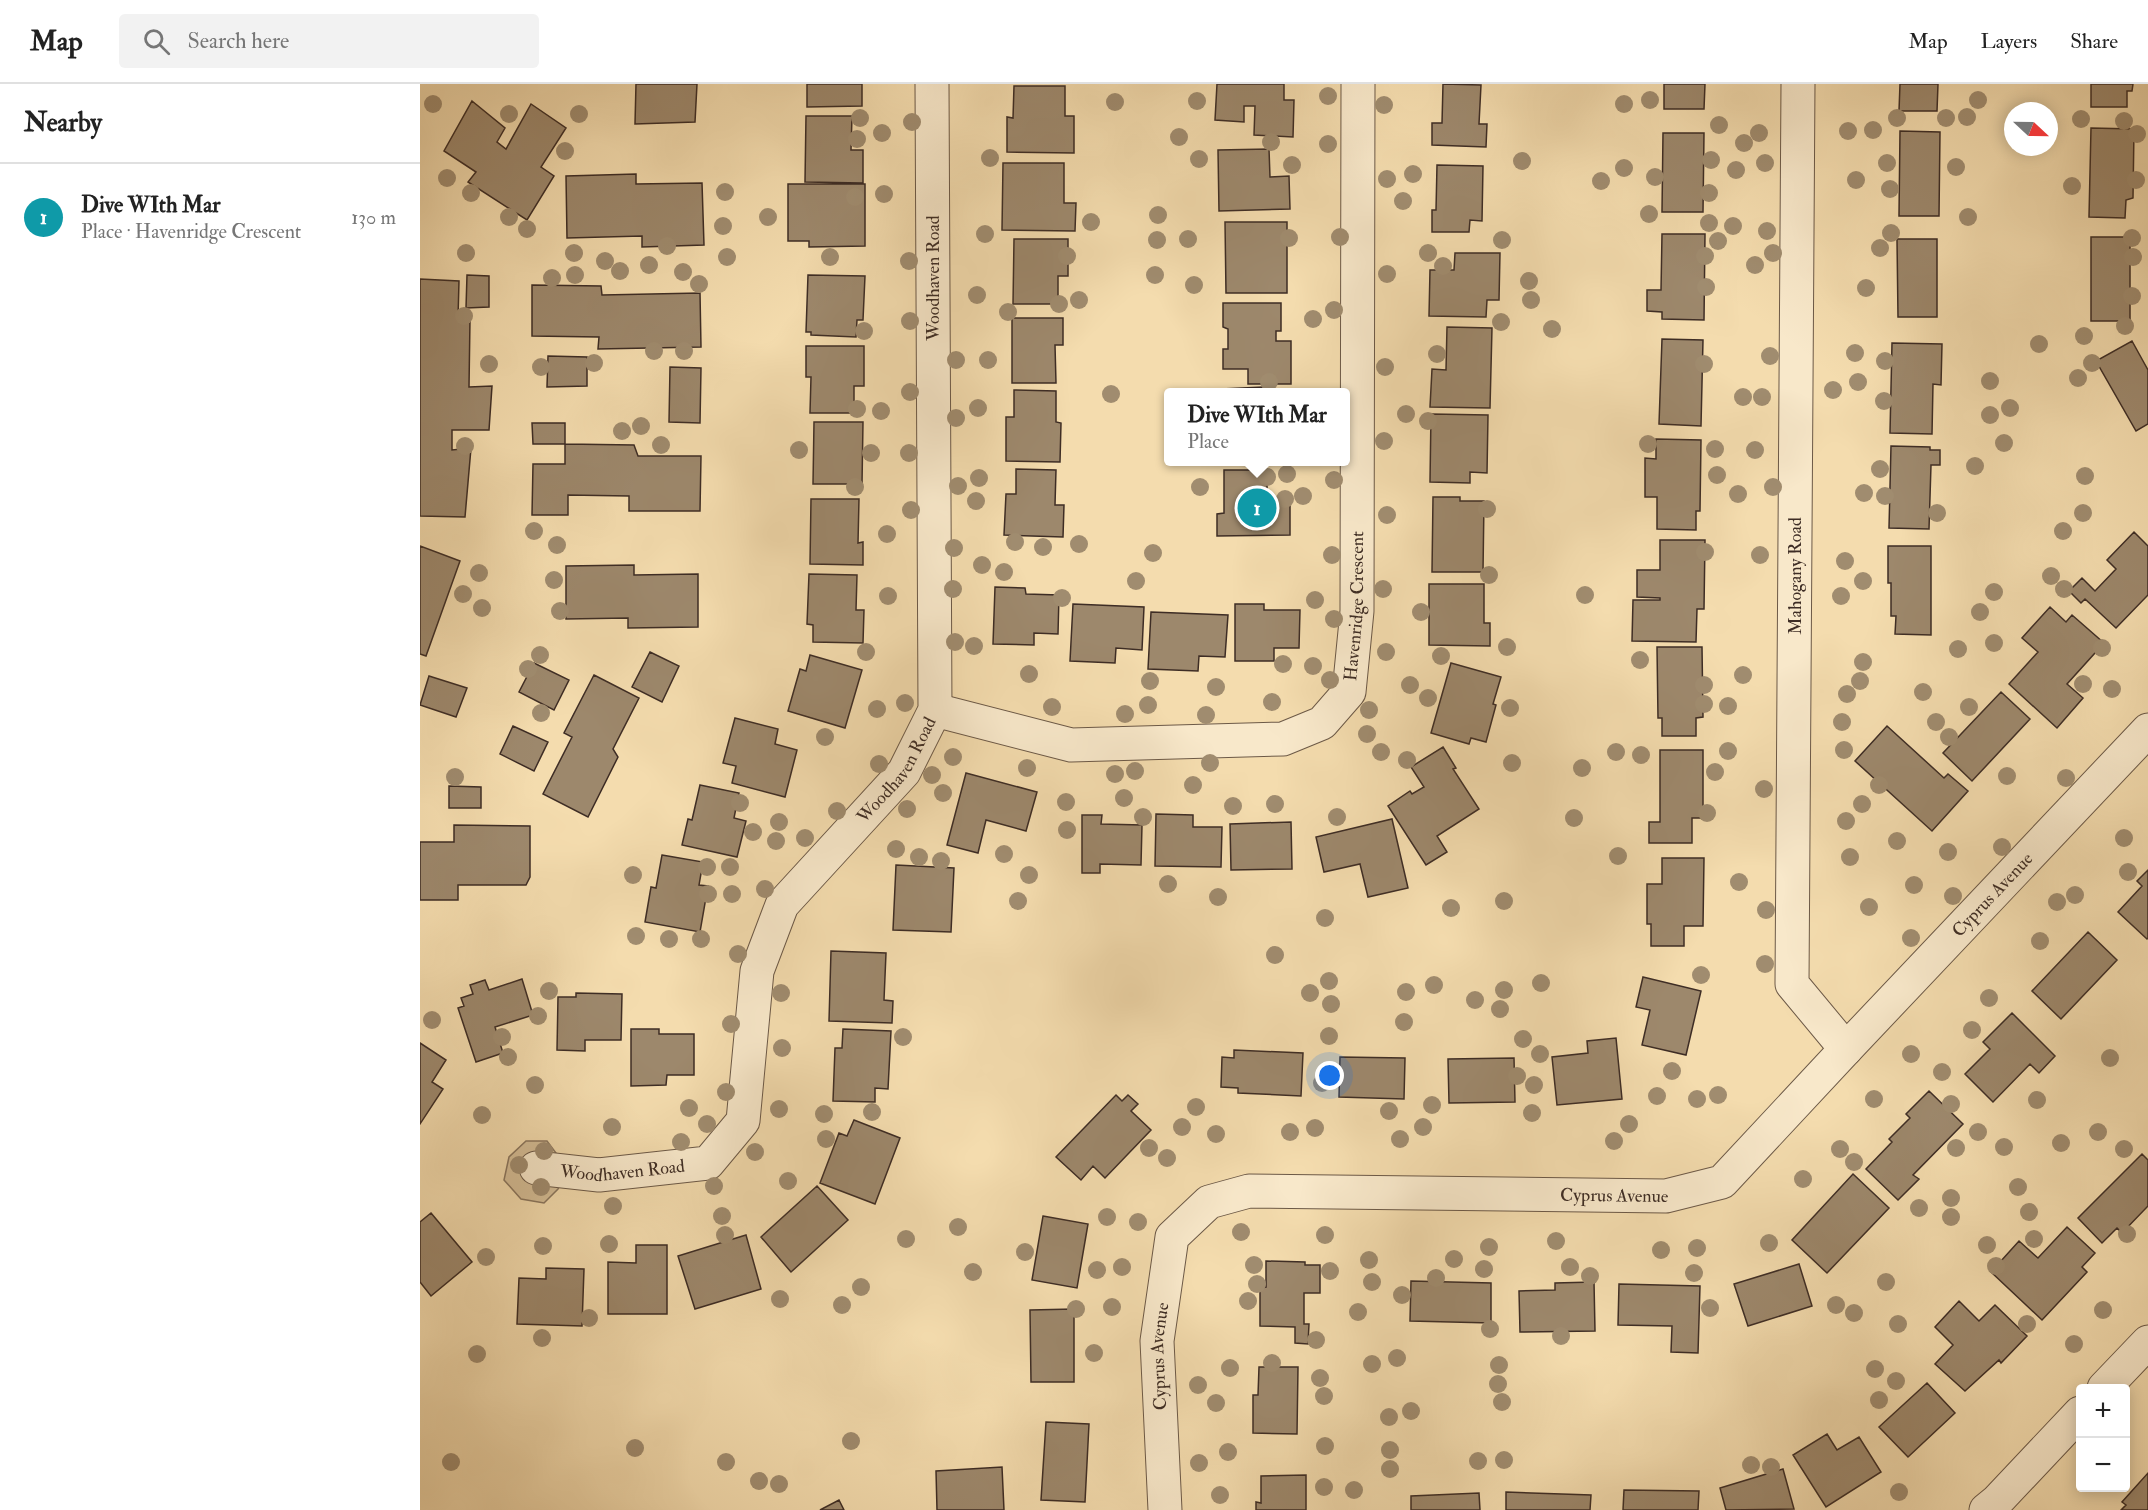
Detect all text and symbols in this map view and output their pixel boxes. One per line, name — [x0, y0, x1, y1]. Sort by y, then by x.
search box — [119, 14, 539, 68]
text: Map — [30, 24, 83, 59]
icon: search — [140, 25, 173, 58]
text: Search here — [188, 27, 289, 55]
text: Map — [1908, 28, 1948, 55]
text: Layers — [1981, 28, 2037, 55]
text: Share — [2070, 28, 2118, 55]
north arrow — [2004, 102, 2058, 156]
text: Nearby — [24, 107, 102, 139]
text: Dive WIth Mar — [81, 191, 220, 219]
text: 1 — [40, 205, 47, 230]
text: 130 m — [351, 205, 396, 230]
street label: Woodhaven Road — [922, 215, 945, 342]
text: Place · Havenridge Crescent — [81, 219, 301, 244]
popup — [1164, 388, 1350, 466]
text: Dive WIth Mar — [1187, 401, 1327, 429]
text: Place — [1187, 429, 1229, 454]
pin: 1 — [1238, 486, 1276, 530]
street label: Mahogany Road — [1784, 517, 1807, 635]
street label: Havenridge Crescent — [1339, 531, 1369, 682]
street label: Woodhaven Road — [851, 713, 941, 828]
street label: Cyprus Avenue — [1947, 847, 2038, 942]
your location — [1315, 1061, 1344, 1090]
street label: Woodhaven Road — [558, 1154, 686, 1187]
street label: Cyprus Avenue — [1560, 1183, 1669, 1208]
street label: Cyprus Avenue — [1145, 1300, 1174, 1411]
map controls — [2076, 1384, 2130, 1492]
button: + — [2076, 1384, 2130, 1438]
button: − — [2076, 1438, 2130, 1492]

